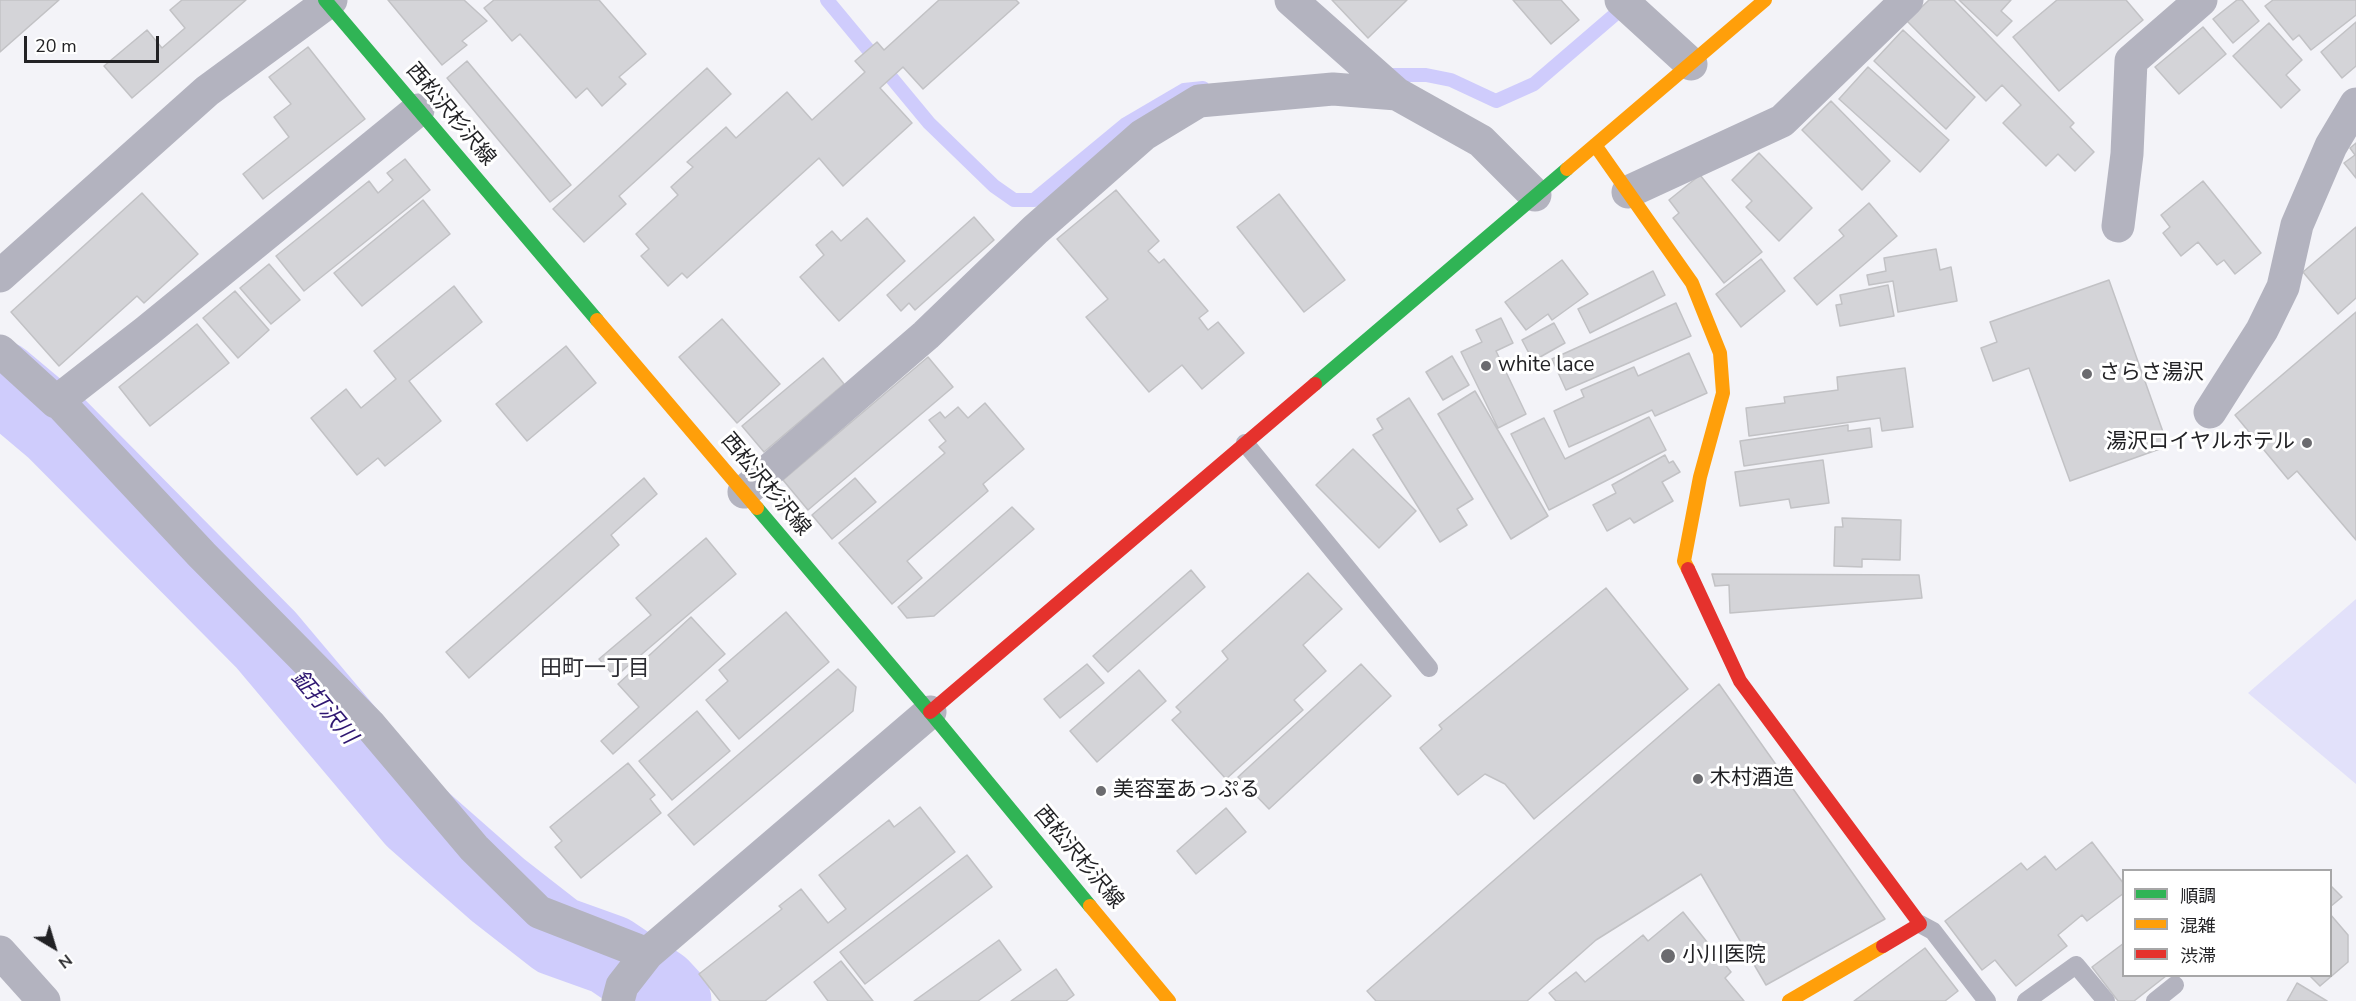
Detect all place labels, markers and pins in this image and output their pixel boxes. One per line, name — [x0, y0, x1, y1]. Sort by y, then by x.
place label: white lace — [1498, 353, 1594, 379]
marker: white lace — [1479, 359, 1493, 373]
place label: さらさ湯沢 — [2099, 361, 2204, 387]
marker: さらさ湯沢 — [2080, 367, 2094, 381]
place label: 湯沢ロイヤルホテル — [2106, 430, 2295, 456]
marker: 湯沢ロイヤルホテル — [2300, 436, 2314, 450]
place label: 木村酒造 — [1710, 766, 1794, 792]
marker: 木村酒造 — [1691, 772, 1705, 786]
place label: 美容室あっぷる — [1113, 778, 1260, 804]
marker: 美容室あっぷる — [1094, 784, 1108, 798]
place label: 小川医院 — [1682, 943, 1766, 969]
marker: 小川医院 — [1659, 947, 1677, 965]

